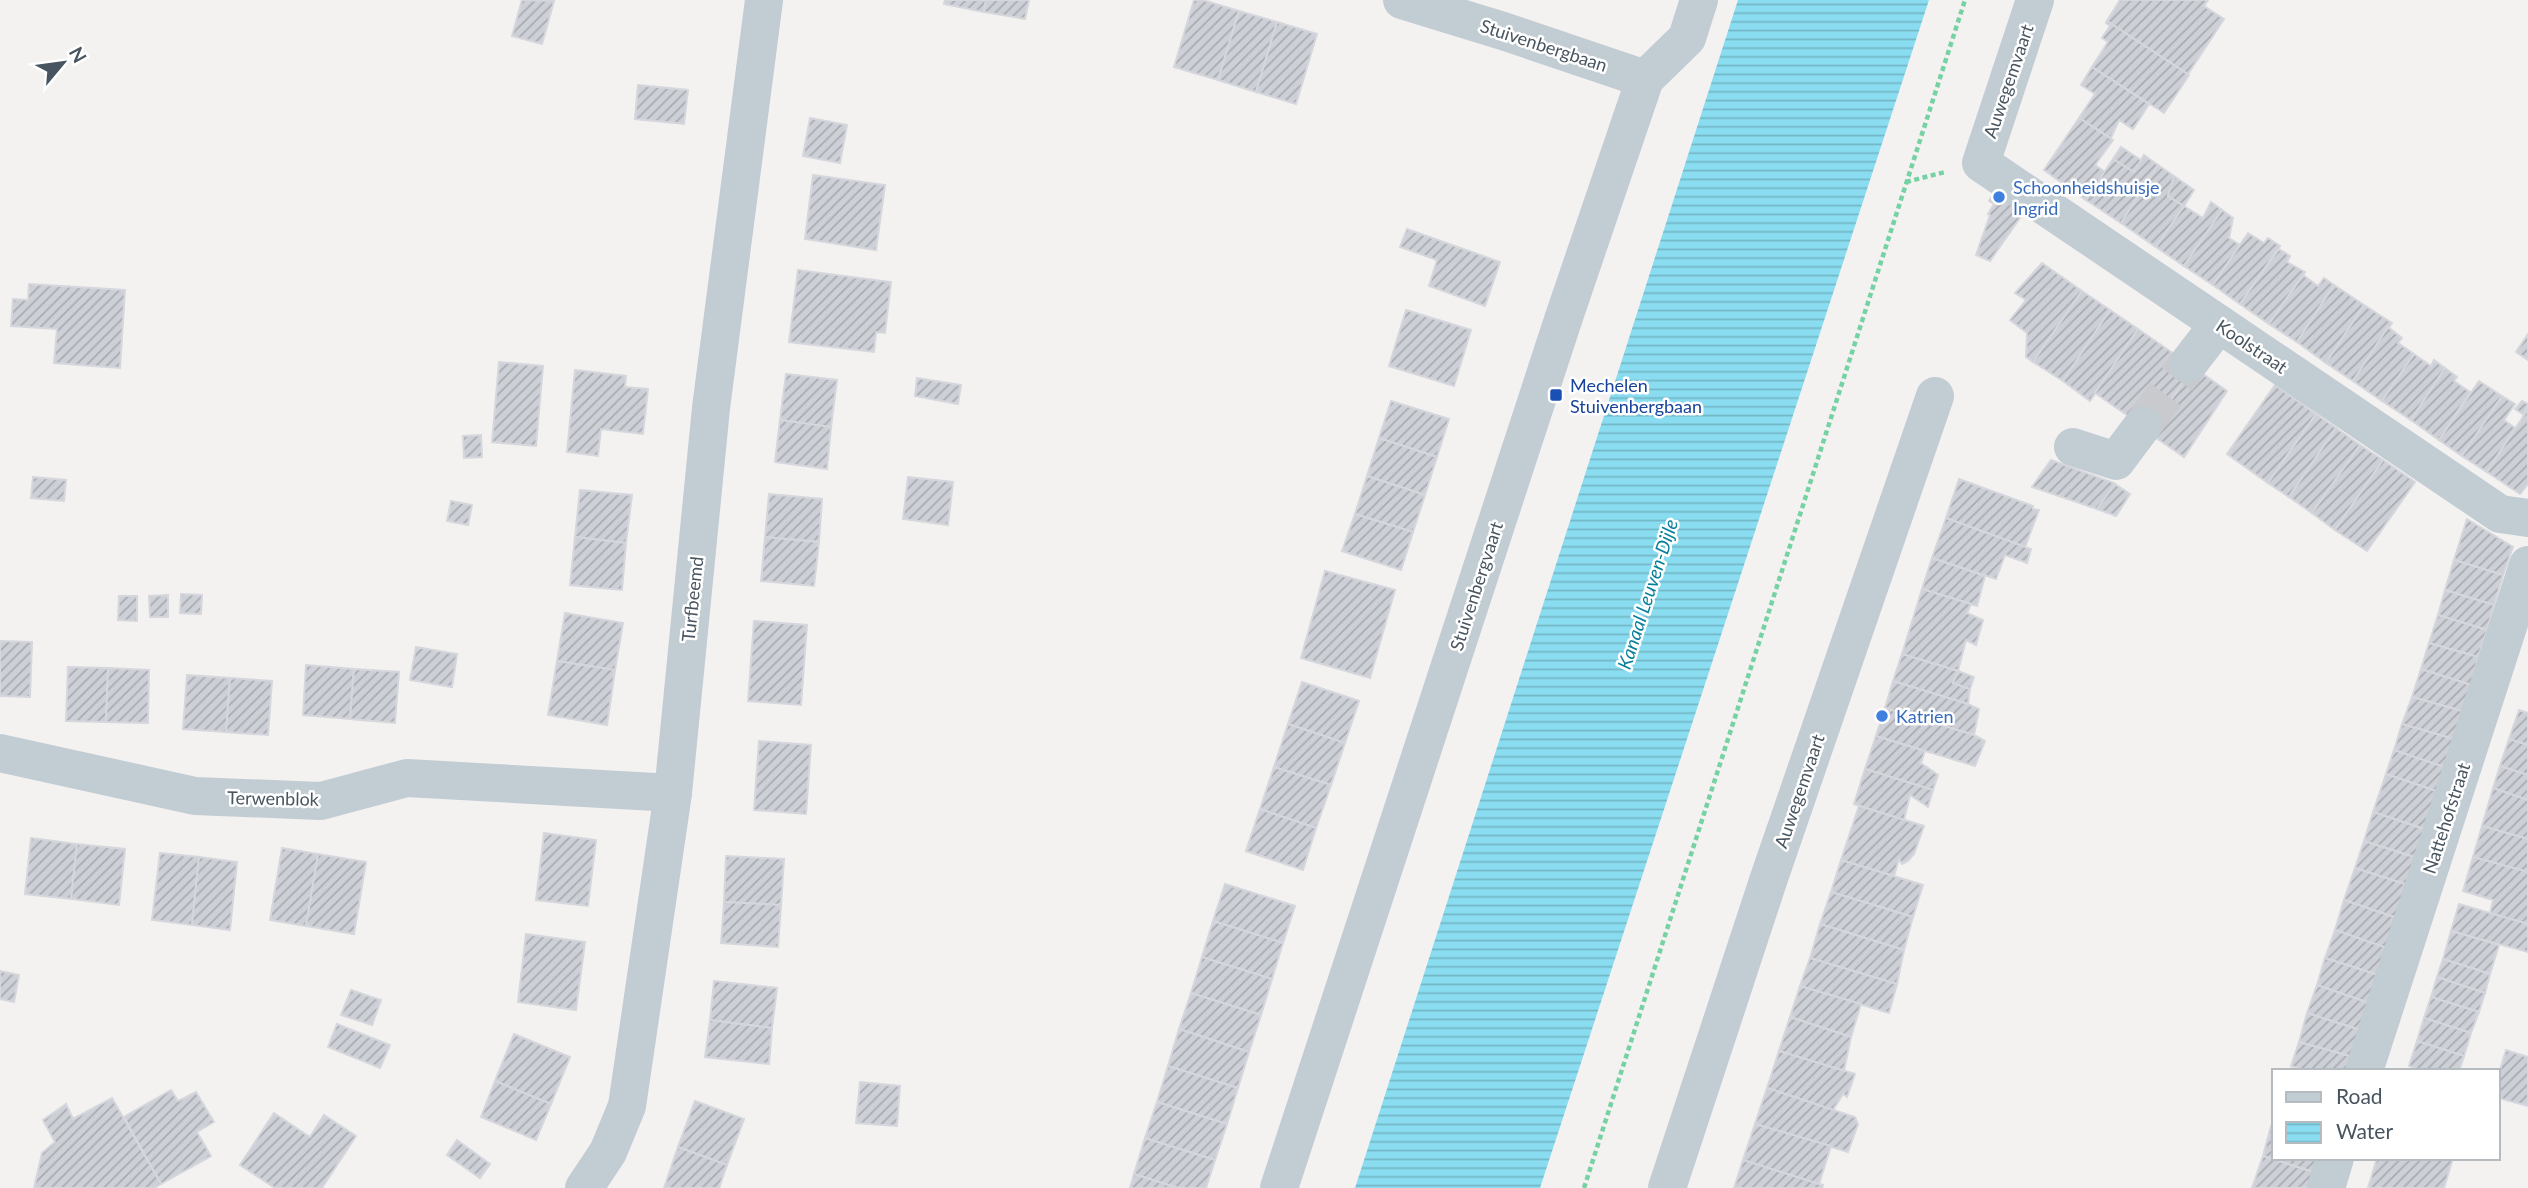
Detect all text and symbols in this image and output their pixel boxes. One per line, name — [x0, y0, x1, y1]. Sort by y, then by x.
street label: Stuivenbergbaan — [1478, 14, 1610, 76]
street label: Auwegemvaart — [1978, 21, 2038, 141]
north arrow — [28, 28, 98, 98]
text: N — [65, 43, 92, 66]
place label: Schoonheidshuisje Ingrid — [2013, 176, 2160, 219]
marker: Schoonheidshuisje Ingrid — [1991, 189, 2007, 205]
street label: Koolstraat — [2212, 314, 2292, 378]
place label: Mechelen Stuivenbergbaan — [1570, 374, 1702, 417]
marker: Mechelen Stuivenbergbaan — [1548, 387, 1564, 403]
water label: Kanaal Leuven-Dijle — [1612, 516, 1682, 672]
street label: Stuivenbergvaart — [1445, 518, 1507, 653]
street label: Turfbeemd — [677, 555, 707, 643]
place label: Katrien — [1896, 705, 1954, 727]
marker: Katrien — [1874, 708, 1890, 724]
street label: Auwegemvaart — [1769, 731, 1829, 851]
street label: Nattehofstraat — [2418, 759, 2474, 876]
street label: Terwenblok — [227, 786, 320, 810]
legend — [2272, 1069, 2500, 1160]
text: Road — [2336, 1083, 2383, 1108]
text: Water — [2336, 1118, 2393, 1143]

